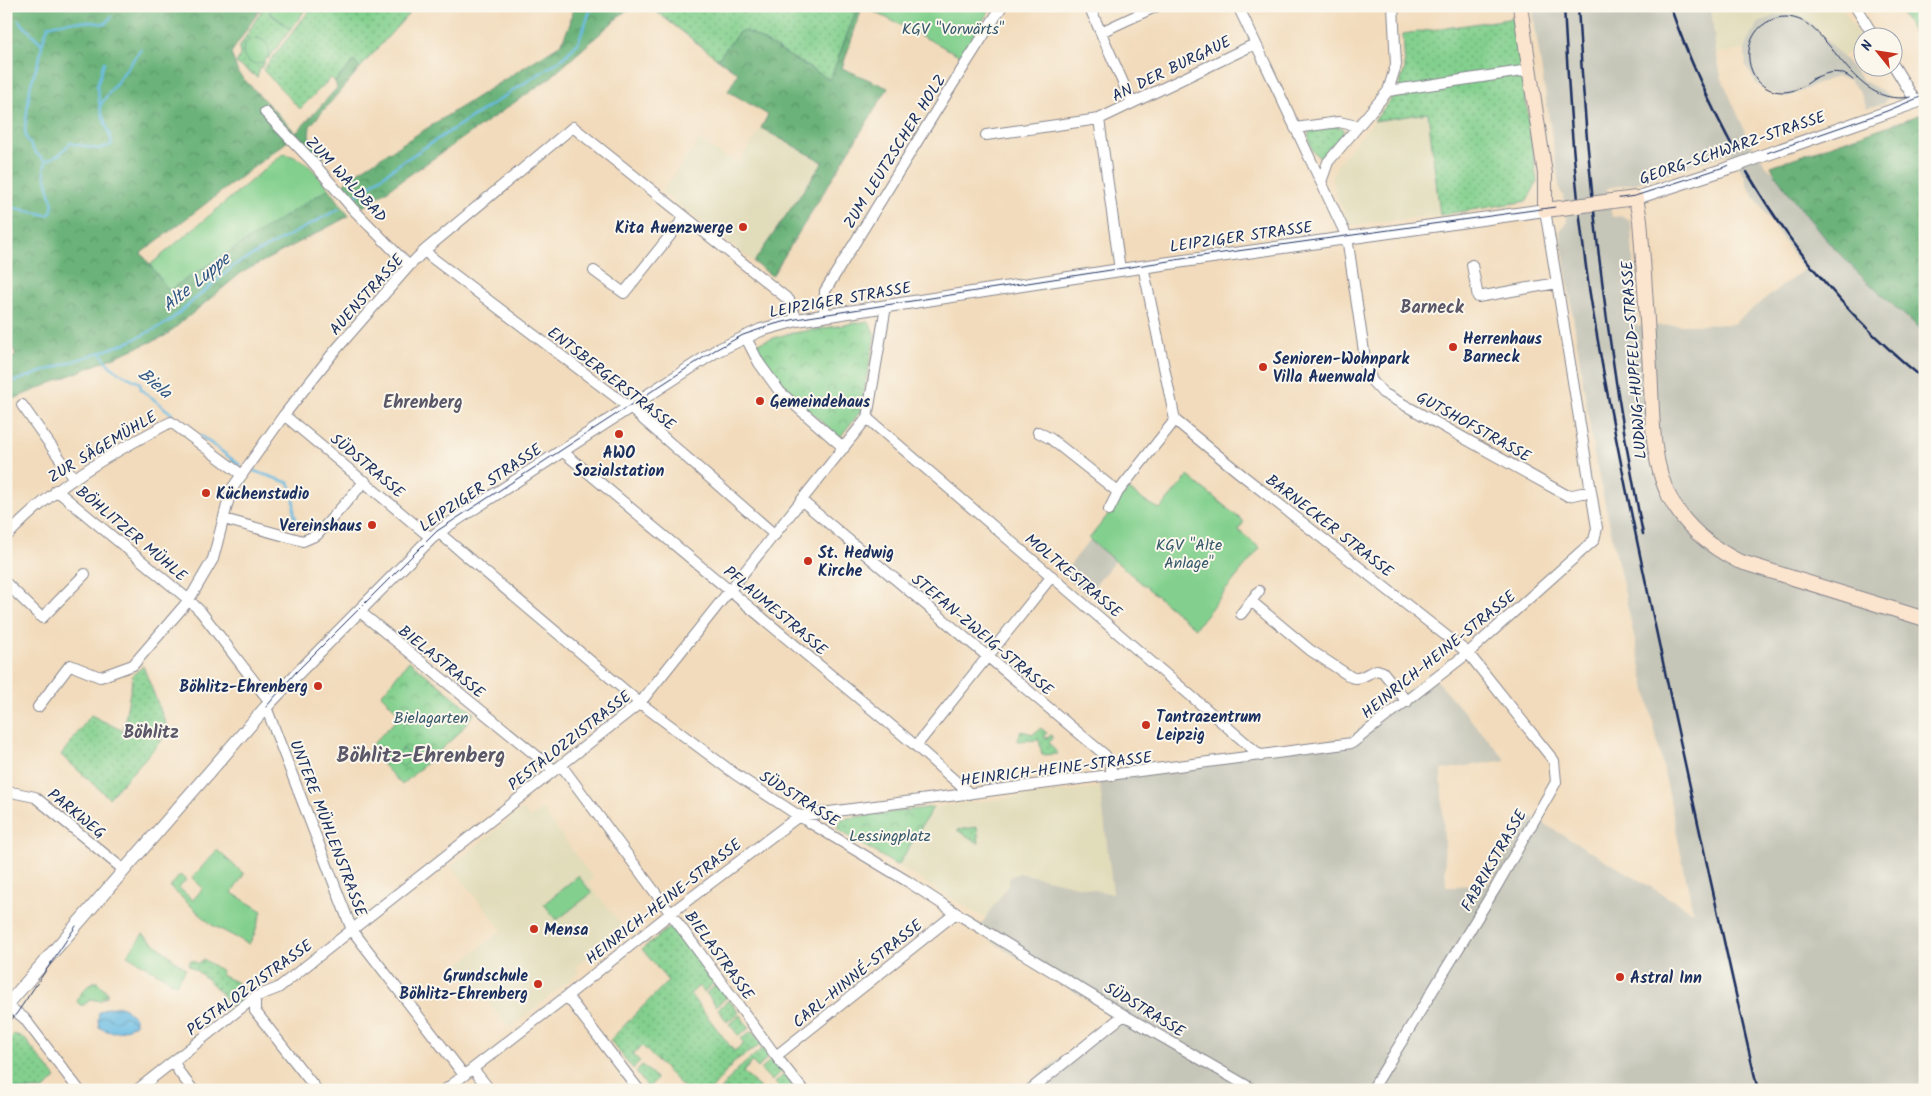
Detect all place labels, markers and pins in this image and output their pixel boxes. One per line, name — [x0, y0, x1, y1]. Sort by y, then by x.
place label: Kita Auenzwerge — [615, 216, 733, 241]
marker: Kita Auenzwerge — [737, 221, 749, 233]
place label: Herrenhaus Barneck — [1463, 327, 1542, 370]
marker: Herrenhaus Barneck — [1447, 341, 1459, 353]
place label: Senioren-Wohnpark Villa Auenwald — [1273, 347, 1410, 390]
marker: Senioren-Wohnpark Villa Auenwald — [1257, 361, 1269, 373]
place label: Gemeindehaus — [770, 390, 871, 415]
marker: Gemeindehaus — [754, 395, 766, 407]
marker: AWO Sozialstation — [613, 428, 625, 440]
place label: AWO Sozialstation — [574, 441, 665, 484]
place label: Küchenstudio — [216, 482, 309, 507]
marker: Küchenstudio — [200, 487, 212, 499]
place label: Vereinshaus — [279, 514, 363, 539]
marker: Vereinshaus — [366, 519, 378, 531]
place label: St. Hedwig Kirche — [818, 541, 894, 584]
marker: St. Hedwig Kirche — [802, 555, 814, 567]
place label: Böhlitz-Ehrenberg — [179, 675, 308, 700]
marker: Böhlitz-Ehrenberg — [312, 680, 324, 692]
place label: Tantrazentrum Leipzig — [1156, 705, 1261, 748]
marker: Tantrazentrum Leipzig — [1140, 719, 1152, 731]
place label: Mensa — [544, 918, 588, 943]
marker: Mensa — [528, 923, 540, 935]
place label: Grundschule Böhlitz-Ehrenberg — [399, 964, 528, 1007]
place label: Astral Inn — [1630, 966, 1702, 991]
marker: Astral Inn — [1614, 971, 1626, 983]
marker: Grundschule Böhlitz-Ehrenberg — [532, 978, 544, 990]

